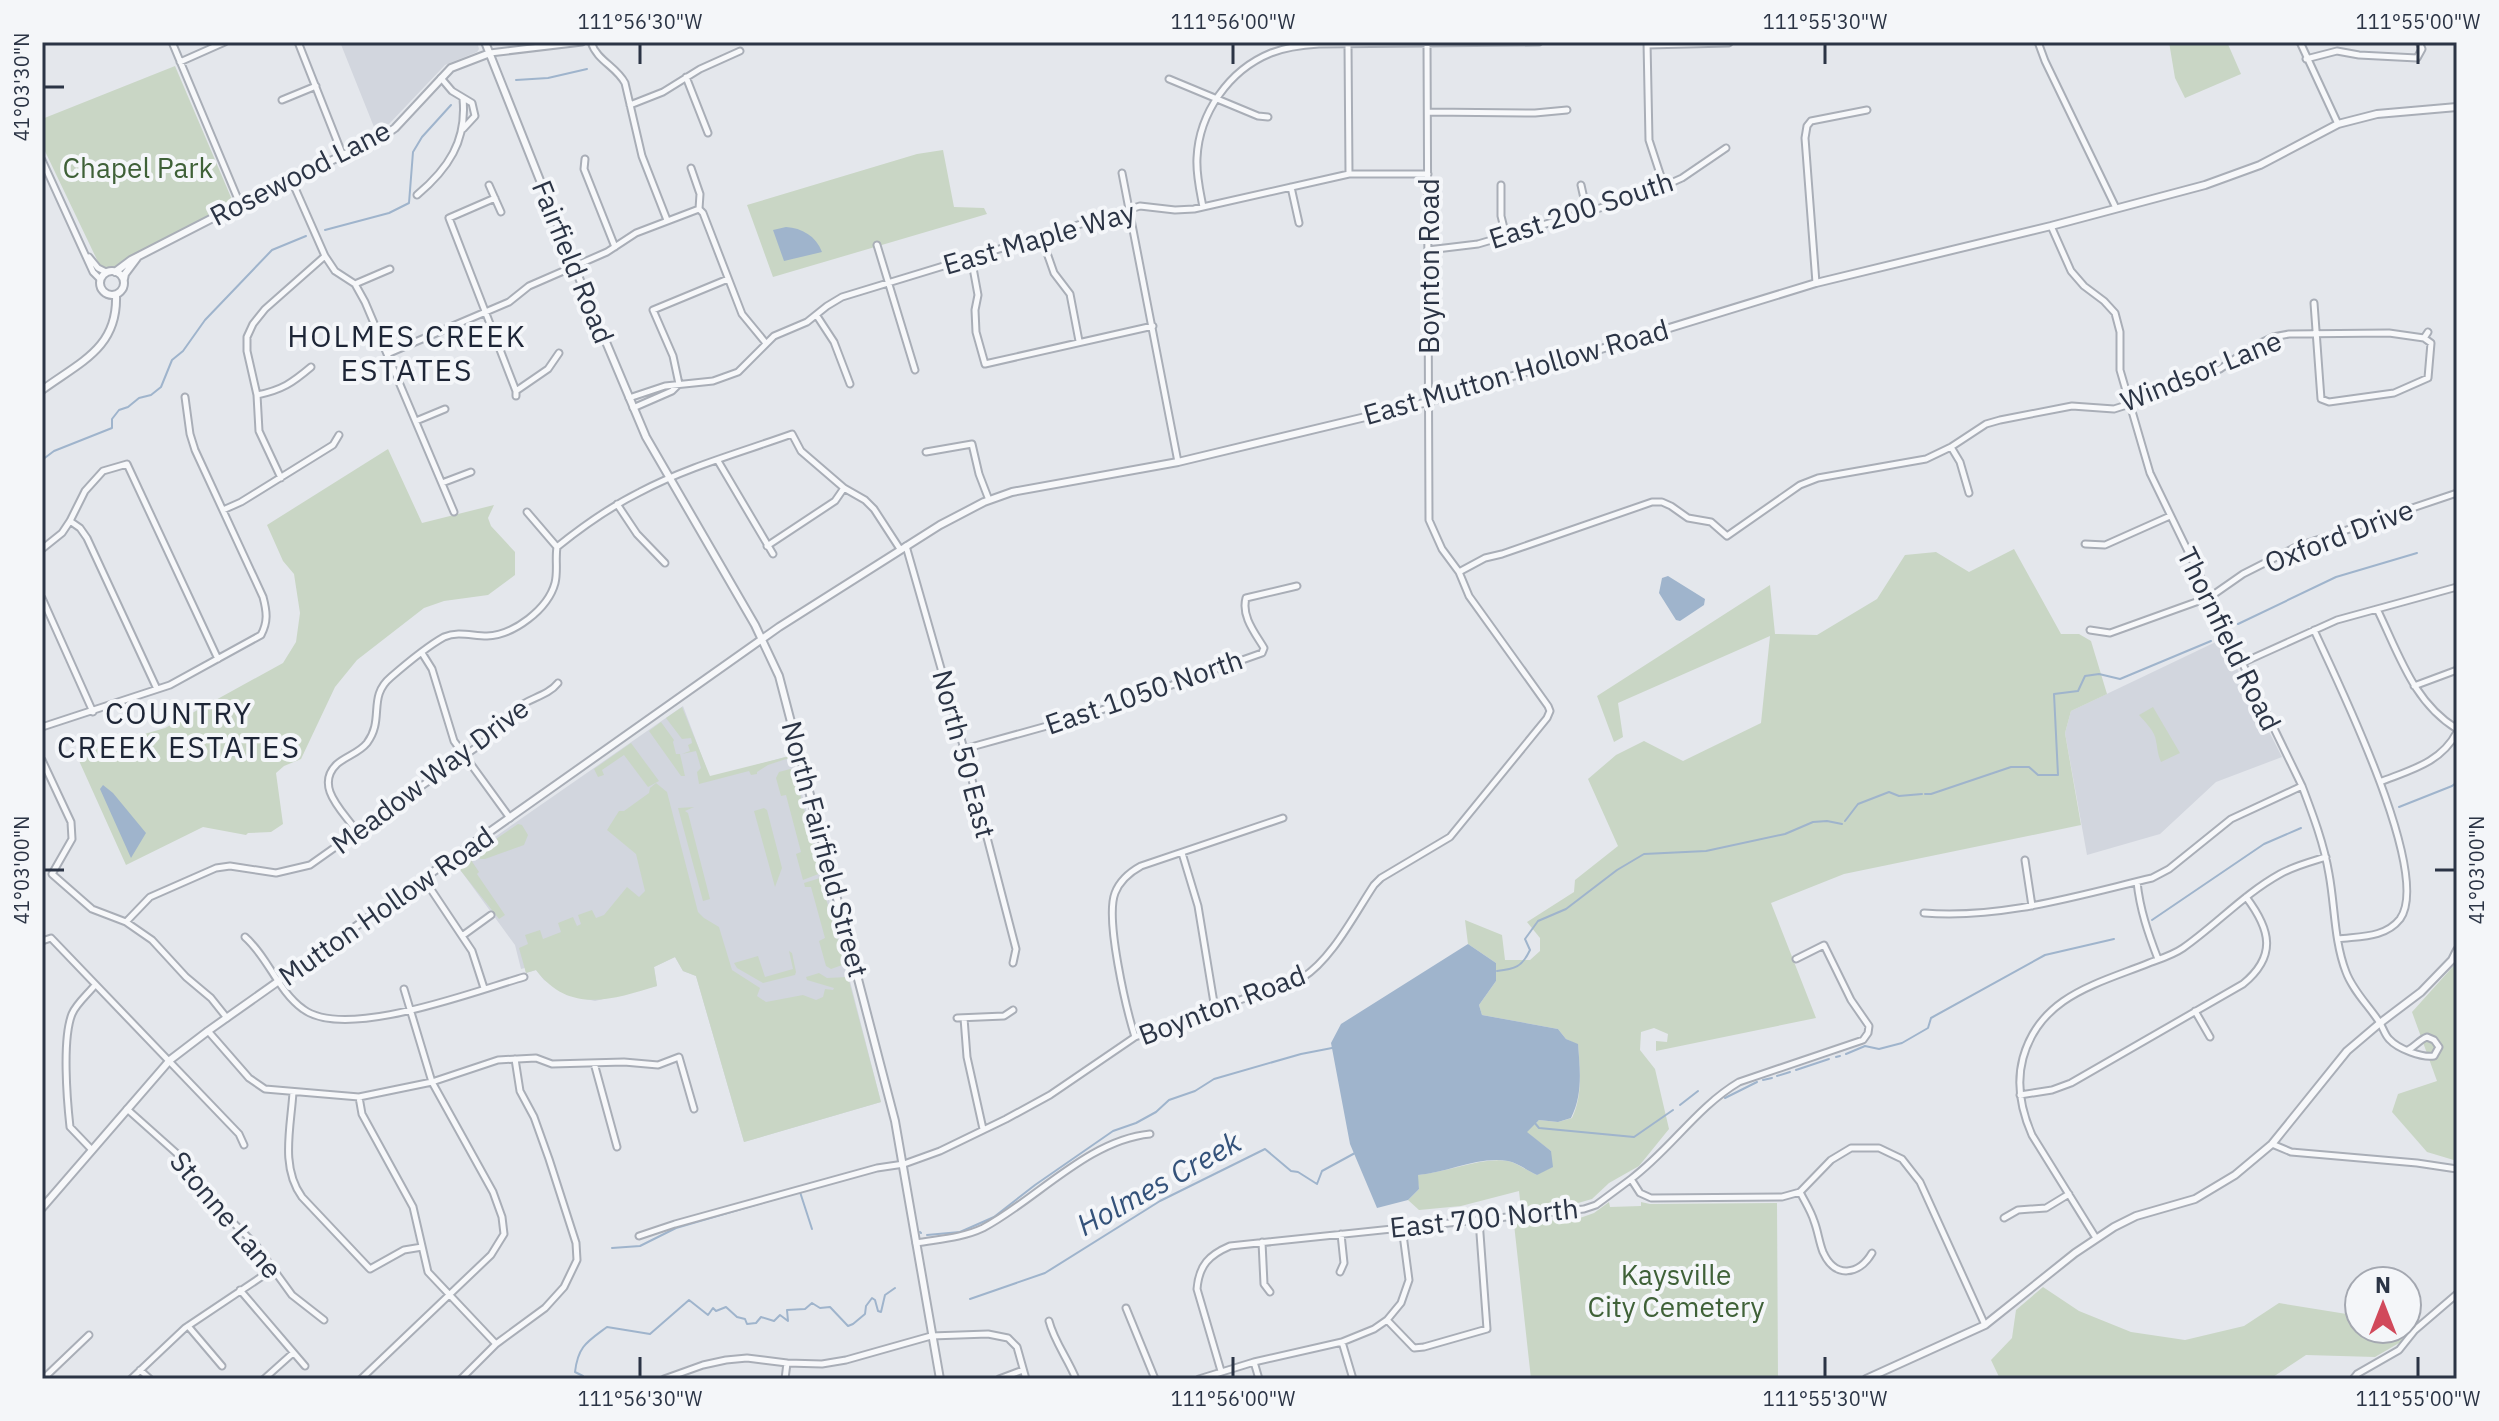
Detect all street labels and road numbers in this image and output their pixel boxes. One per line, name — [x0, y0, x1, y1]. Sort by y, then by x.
street label: Rosewood Lane — [203, 111, 396, 234]
street label: East 200 South — [1484, 162, 1678, 257]
street label: Fairfield Road — [524, 175, 623, 349]
street label: Boynton Road — [1410, 178, 1447, 354]
street label: East Maple Way — [939, 192, 1139, 283]
street label: East Mutton Hollow Road — [1359, 310, 1673, 433]
street label: Windsor Lane — [2115, 321, 2287, 420]
street label: Oxford Drive — [2259, 490, 2419, 581]
street label: Thornfield Road — [2169, 541, 2290, 737]
street label: East 1050 North — [1040, 640, 1248, 743]
street label: North 50 East — [924, 666, 1005, 842]
street label: Meadow Way Drive — [324, 689, 536, 862]
street label: North Fairfield Street — [774, 717, 877, 981]
street label: Mutton Hollow Road — [271, 817, 501, 994]
street label: Boynton Road — [1133, 956, 1311, 1053]
street label: Stonne Lane — [162, 1143, 291, 1286]
street label: East 700 North — [1388, 1189, 1580, 1246]

